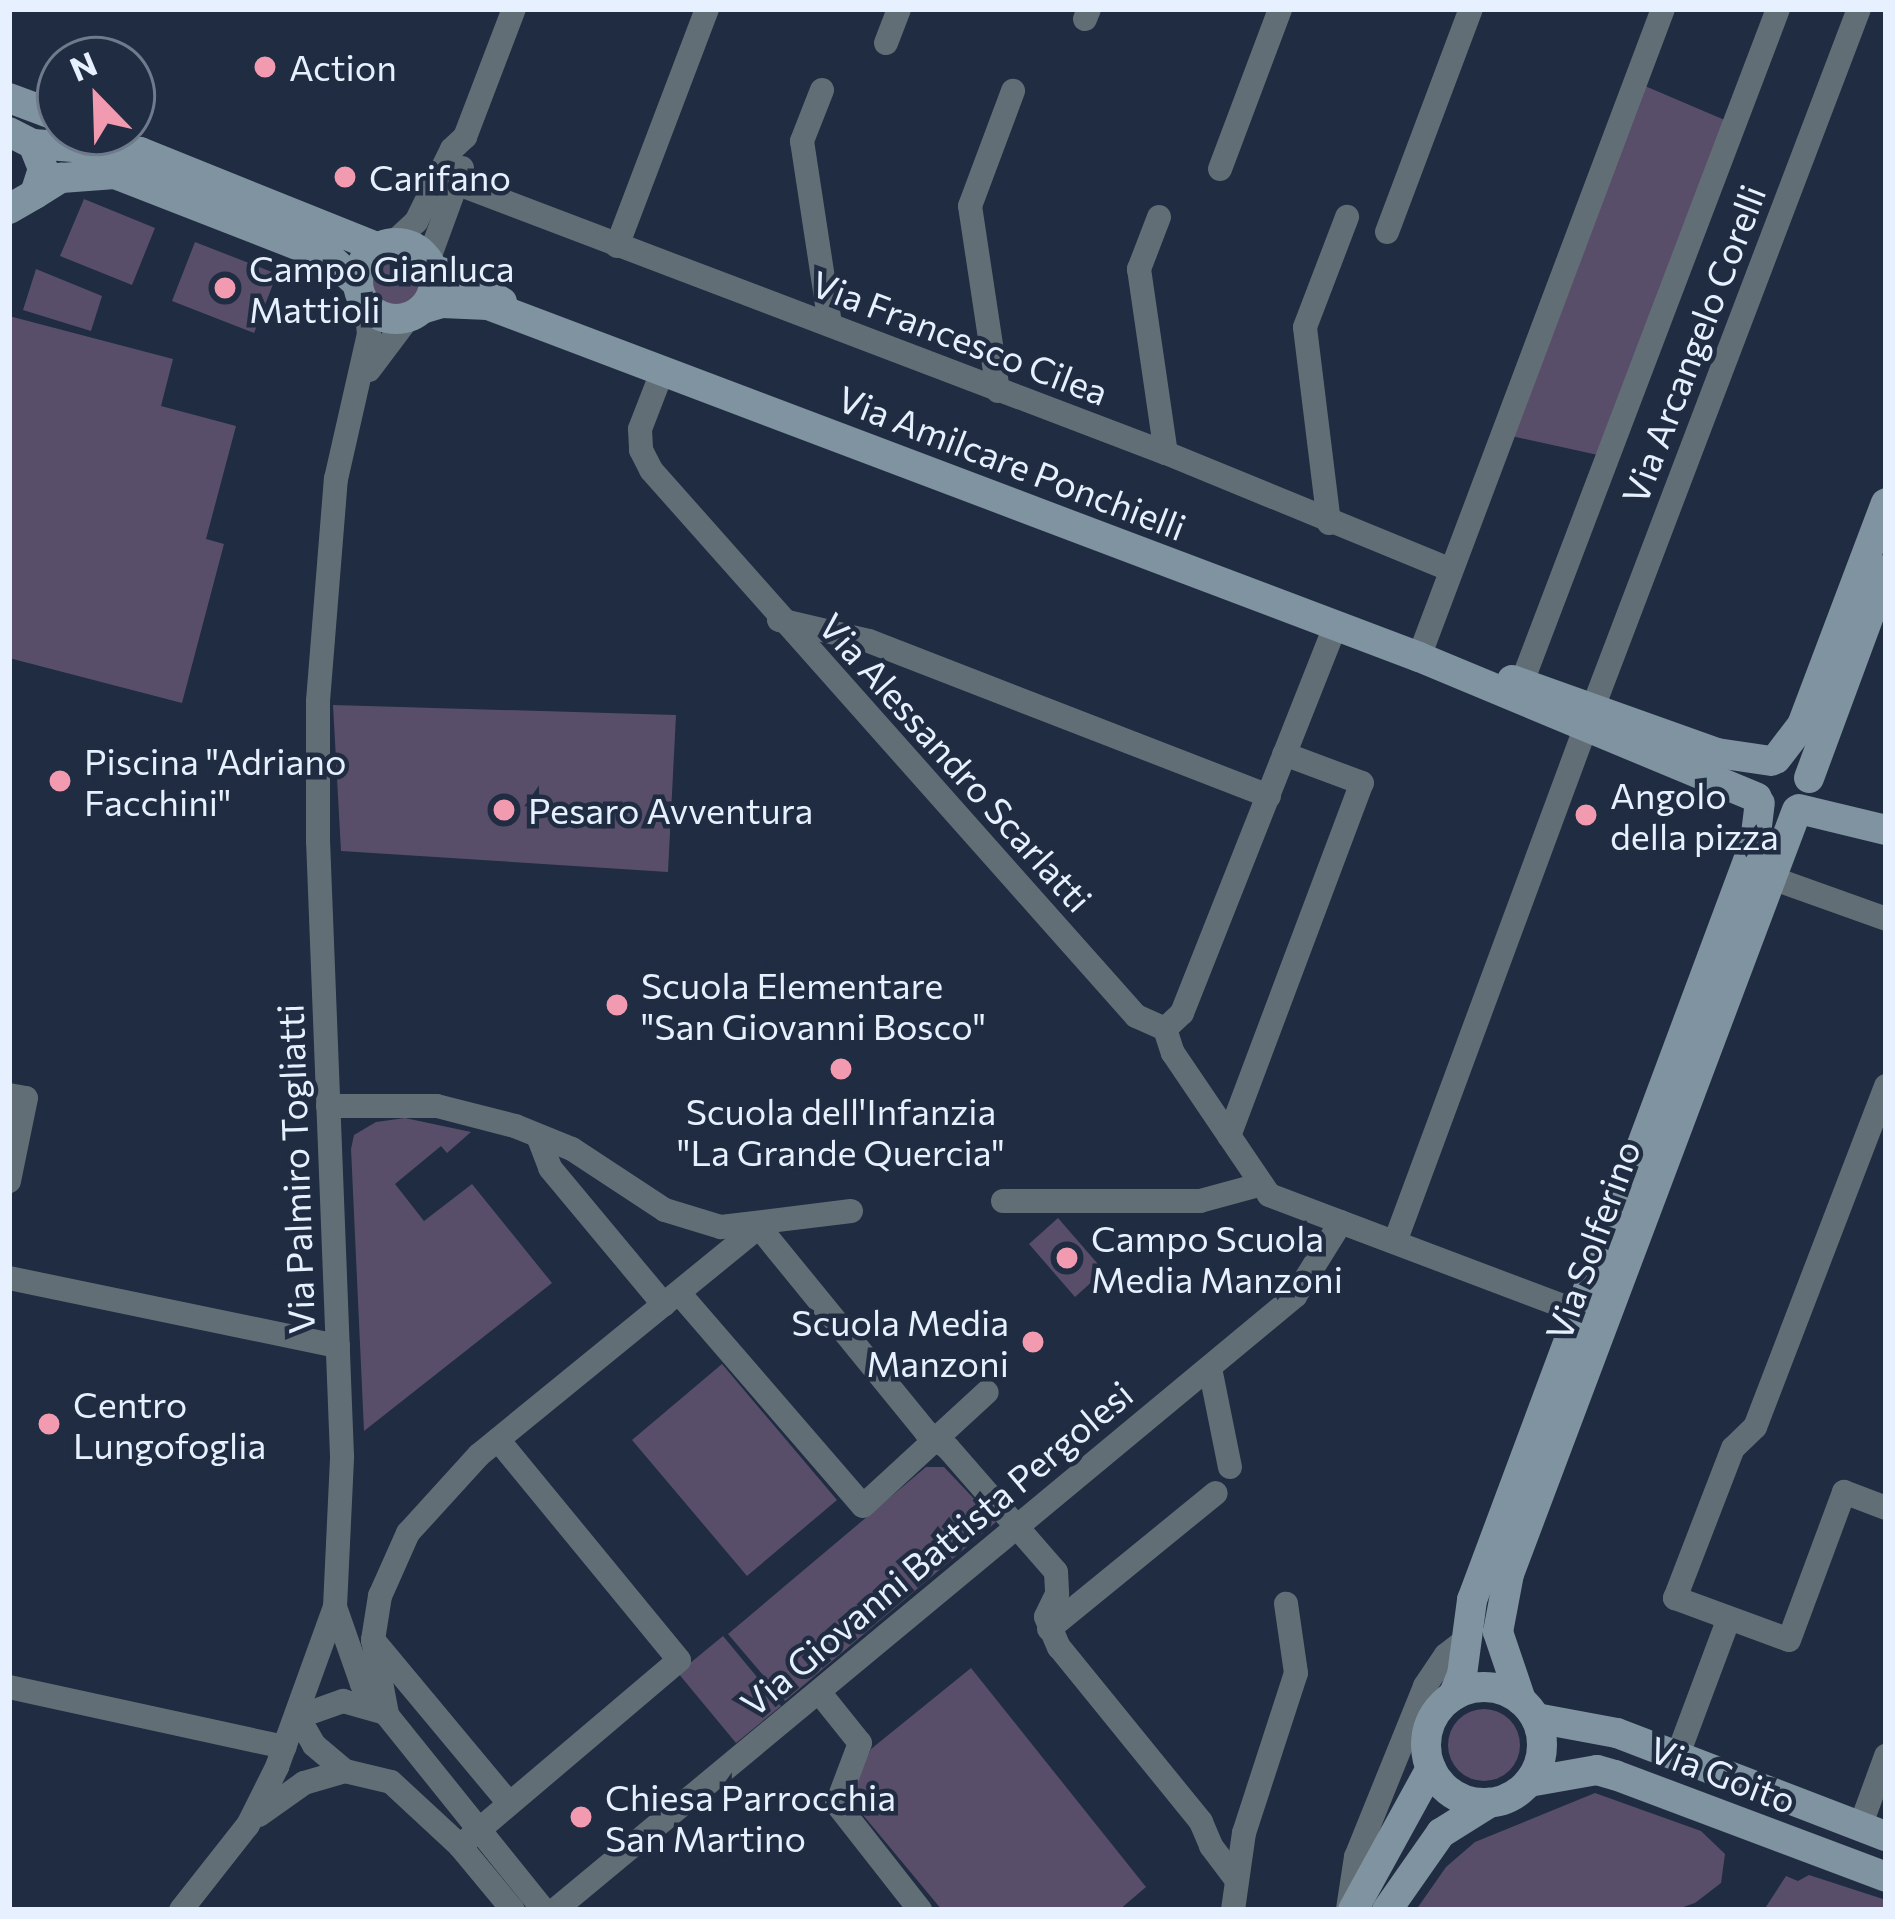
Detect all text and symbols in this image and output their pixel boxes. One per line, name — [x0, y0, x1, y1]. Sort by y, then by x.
north arrow — [36, 36, 156, 156]
text: N — [64, 41, 102, 89]
place label: Action — [289, 45, 397, 89]
marker: Action — [252, 54, 278, 80]
place label: Carifano — [369, 155, 511, 199]
marker: Carifano — [332, 164, 358, 190]
street label: Via Arcangelo Corelli — [1612, 179, 1774, 509]
place label: Campo Gianluca Mattioli — [249, 245, 515, 330]
street label: Via Francesco Cilea — [806, 261, 1114, 413]
marker: Campo Gianluca Mattioli — [212, 275, 238, 301]
street label: Via Amilcare Ponchielli — [832, 376, 1192, 548]
street label: Via Alessandro Scarlatti — [811, 604, 1101, 920]
place label: Piscina "Adriano Facchini" — [84, 738, 346, 823]
marker: Piscina "Adriano Facchini" — [47, 768, 73, 794]
place label: Angolo della pizza — [1610, 772, 1779, 857]
place label: Pesaro Avventura — [528, 788, 813, 832]
marker: Pesaro Avventura — [491, 797, 517, 823]
marker: Angolo della pizza — [1573, 802, 1599, 828]
place label: Scuola Elementare "San Giovanni Bosco" — [641, 962, 986, 1047]
marker: Scuola Elementare "San Giovanni Bosco" — [604, 992, 630, 1018]
street label: Via Palmiro Togliatti — [268, 1003, 322, 1335]
marker: Scuola dell'Infanzia "La Grande Quercia" — [828, 1056, 854, 1082]
place label: Scuola dell'Infanzia "La Grande Quercia" — [677, 1088, 1005, 1173]
street label: Via Solferino — [1536, 1134, 1648, 1346]
place label: Campo Scuola Media Manzoni — [1091, 1215, 1343, 1300]
marker: Campo Scuola Media Manzoni — [1054, 1245, 1080, 1271]
place label: Scuola Media Manzoni — [791, 1299, 1009, 1384]
marker: Scuola Media Manzoni — [1020, 1329, 1046, 1355]
street label: Via Giovanni Battista Pergolesi — [731, 1371, 1141, 1725]
place label: Centro Lungofoglia — [73, 1381, 266, 1466]
marker: Centro Lungofoglia — [36, 1411, 62, 1437]
street label: Via Goito — [1644, 1726, 1802, 1822]
place label: Chiesa Parrocchia San Martino — [605, 1774, 896, 1859]
marker: Chiesa Parrocchia San Martino — [568, 1804, 594, 1830]

